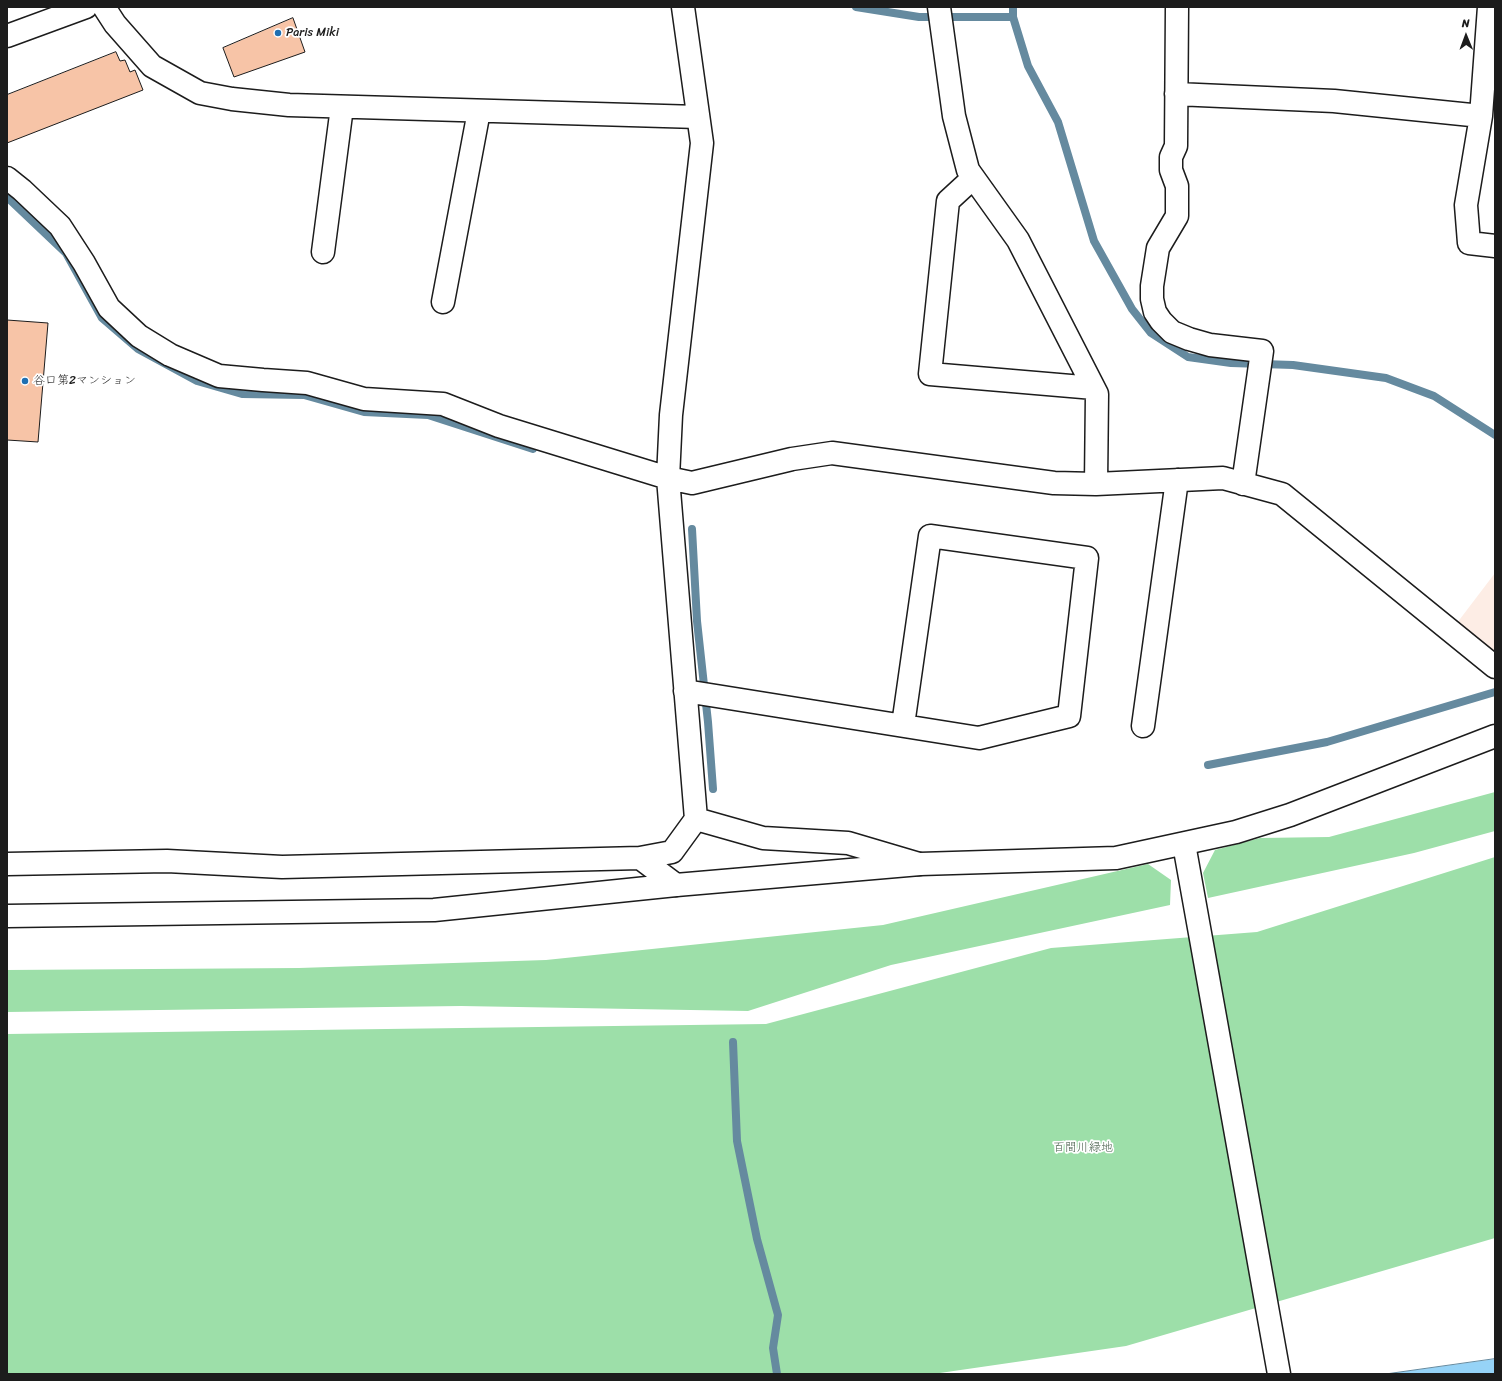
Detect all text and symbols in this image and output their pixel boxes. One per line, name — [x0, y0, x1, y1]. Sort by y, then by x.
text: N — [1462, 14, 1470, 33]
north arrow — [1446, 16, 1486, 56]
place label: Paris Miki — [286, 26, 339, 40]
marker: Paris Miki — [273, 28, 283, 38]
place label: 谷口第2マンション — [33, 374, 136, 388]
marker: 谷口第2マンション — [20, 376, 30, 386]
park label: 百間川緑地 — [1053, 1141, 1113, 1155]

